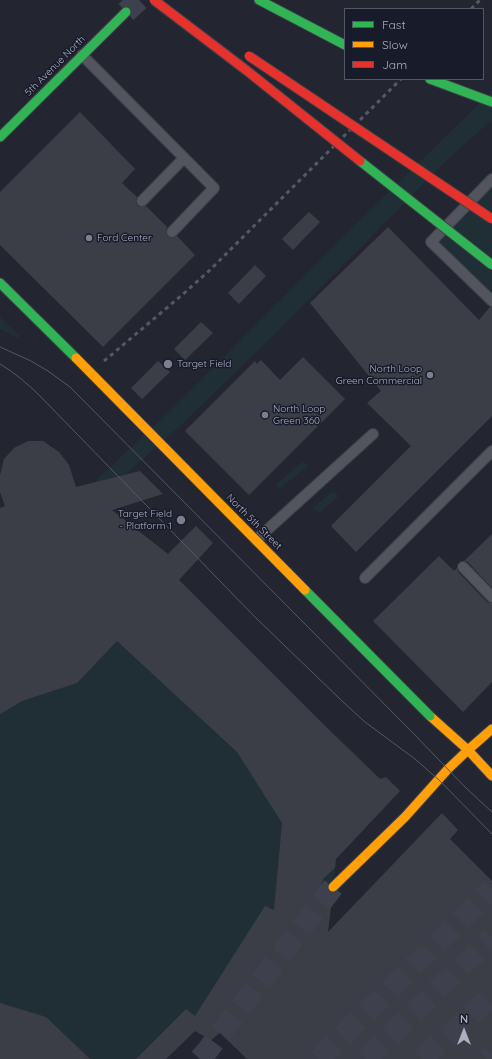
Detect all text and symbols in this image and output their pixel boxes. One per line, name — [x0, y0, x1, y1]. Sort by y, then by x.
legend — [344, 8, 484, 80]
text: Fast — [382, 17, 406, 32]
street label: 5th Avenue North — [22, 33, 88, 99]
text: Slow — [382, 37, 408, 52]
text: Jam — [382, 57, 407, 72]
place label: Ford Center — [97, 232, 152, 244]
marker: Ford Center — [84, 233, 94, 243]
marker: Target Field — [162, 358, 174, 370]
place label: Target Field — [177, 358, 231, 370]
place label: North Loop Green Commercial — [336, 363, 422, 386]
marker: North Loop Green Commercial — [425, 370, 435, 380]
place label: North Loop Green 360 — [273, 403, 325, 426]
marker: North Loop Green 360 — [260, 410, 270, 420]
street label: North 5th Street — [224, 492, 284, 552]
place label: Target Field - Platform 1 — [118, 508, 172, 532]
marker: Target Field - Platform 1 — [175, 514, 187, 526]
north arrow — [444, 1011, 484, 1051]
text: N — [460, 1012, 468, 1026]

